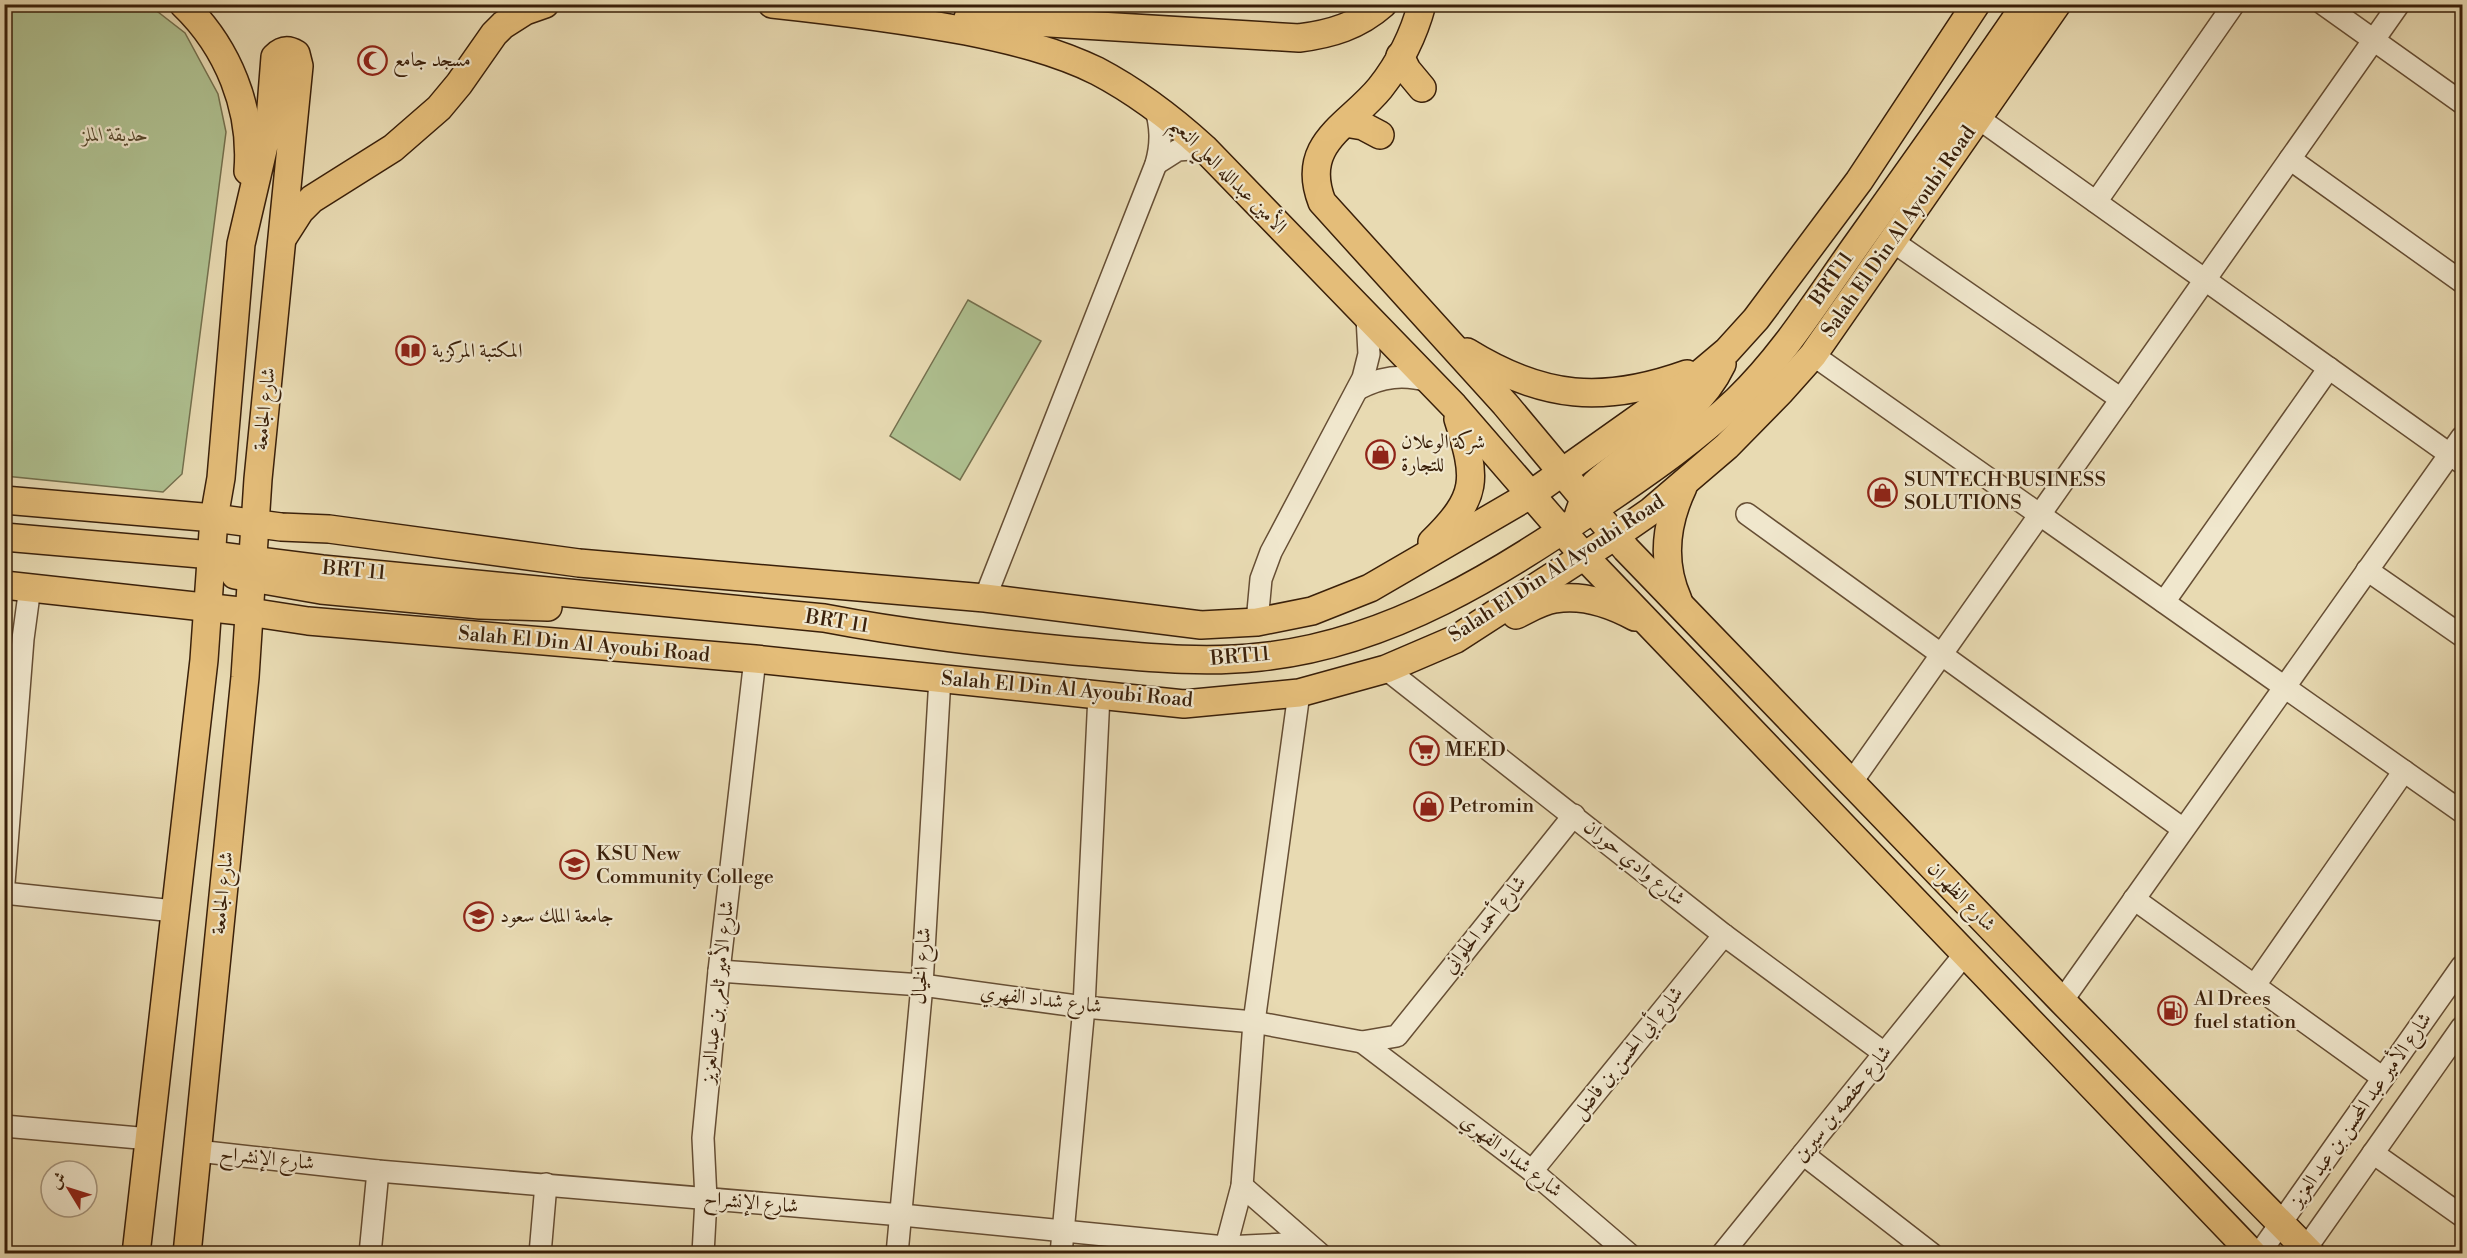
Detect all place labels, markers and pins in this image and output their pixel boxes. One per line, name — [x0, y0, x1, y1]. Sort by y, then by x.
mosque icon: مسجد جامع — [356, 44, 388, 76]
place label: مسجد جامع — [393, 48, 471, 77]
library icon: المكتبة المركزية — [395, 335, 427, 367]
place label: المكتبة المركزية — [432, 339, 523, 364]
place label: شركة الوعلان للتجارة — [1401, 429, 1485, 478]
shop icon: شركة الوعلان للتجارة — [1364, 438, 1396, 470]
place label: SUNTECH BUSINESS SOLUTIONS — [1904, 468, 2106, 516]
shop icon: SUNTECH BUSINESS SOLUTIONS — [1867, 476, 1899, 508]
supermarket icon: MEED — [1408, 734, 1440, 766]
place label: MEED — [1445, 738, 1506, 763]
shop icon: Petromin — [1412, 790, 1444, 822]
place label: Petromin — [1449, 794, 1534, 819]
place label: KSU New Community College — [596, 842, 774, 890]
school or university icon: KSU New Community College — [559, 849, 591, 881]
school or university icon: جامعة الملك سعود — [463, 900, 495, 932]
place label: جامعة الملك سعود — [500, 904, 614, 929]
place label: Al Drees fuel station — [2193, 987, 2296, 1035]
fuel station icon: Al Drees fuel station — [2157, 994, 2189, 1026]

